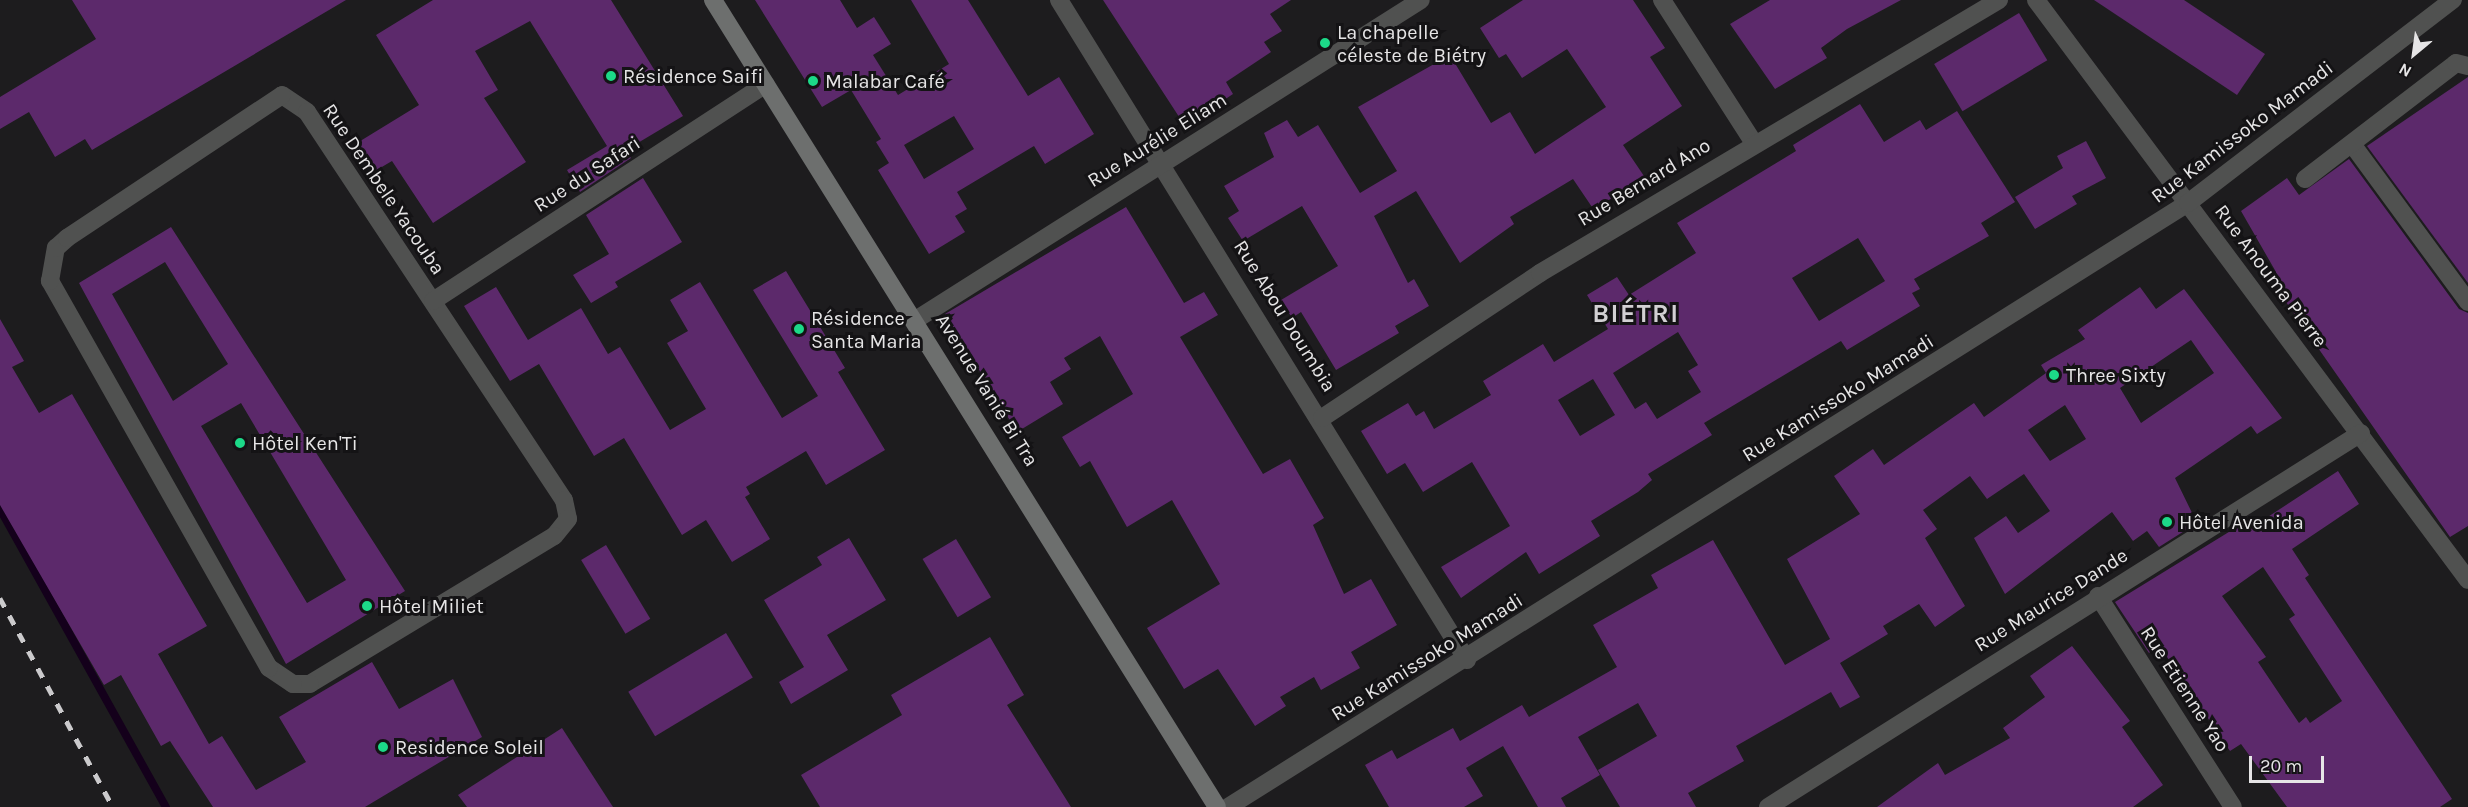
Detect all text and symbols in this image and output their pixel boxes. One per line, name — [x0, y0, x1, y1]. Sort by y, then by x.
place label: La chapelle céleste de Biétry — [1337, 20, 1486, 67]
north arrow — [2384, 24, 2444, 84]
marker: La chapelle céleste de Biétry — [1318, 36, 1332, 50]
street label: Rue Kamissoko Mamadi — [2146, 56, 2338, 208]
text: N — [2395, 59, 2415, 81]
place label: Résidence Saifi — [623, 64, 763, 88]
marker: Résidence Saifi — [604, 69, 618, 83]
place label: Malabar Café — [825, 69, 945, 93]
marker: Malabar Café — [806, 74, 820, 88]
street label: Rue Aurélie Eliam — [1083, 88, 1231, 192]
street label: Rue Dembele Yacouba — [318, 99, 450, 279]
street label: Rue du Safari — [529, 131, 645, 217]
street label: Rue Bernard Ano — [1573, 133, 1715, 231]
street label: Rue Anouma Pierre — [2210, 200, 2332, 352]
street label: Rue Abou Doumbia — [1229, 236, 1341, 396]
district label: BIÉTRI — [1592, 298, 1680, 330]
place label: Résidence Santa Maria — [811, 306, 922, 353]
street label: Avenue Vanié Bi Tra — [930, 309, 1044, 471]
marker: Résidence Santa Maria — [792, 322, 806, 336]
street label: Rue Kamissoko Mamadi — [1738, 329, 1938, 467]
place label: Three Sixty — [2066, 363, 2166, 387]
marker: Three Sixty — [2047, 368, 2061, 382]
place label: Hôtel Ken'Ti — [252, 431, 358, 455]
marker: Hôtel Ken'Ti — [233, 436, 247, 450]
place label: Hôtel Avenida — [2179, 510, 2304, 534]
marker: Hôtel Avenida — [2160, 515, 2174, 529]
street label: Rue Maurice Dande — [1970, 543, 2132, 657]
street label: Rue Kamissoko Mamadi — [1327, 588, 1527, 726]
place label: Hôtel Miliet — [379, 594, 484, 618]
marker: Hôtel Miliet — [360, 599, 374, 613]
street label: Rue Etienne Yao — [2135, 622, 2235, 756]
place label: Residence Soleil — [395, 735, 544, 759]
marker: Residence Soleil — [376, 740, 390, 754]
scale bar — [2252, 744, 2327, 782]
text: 20 m — [2260, 755, 2302, 777]

